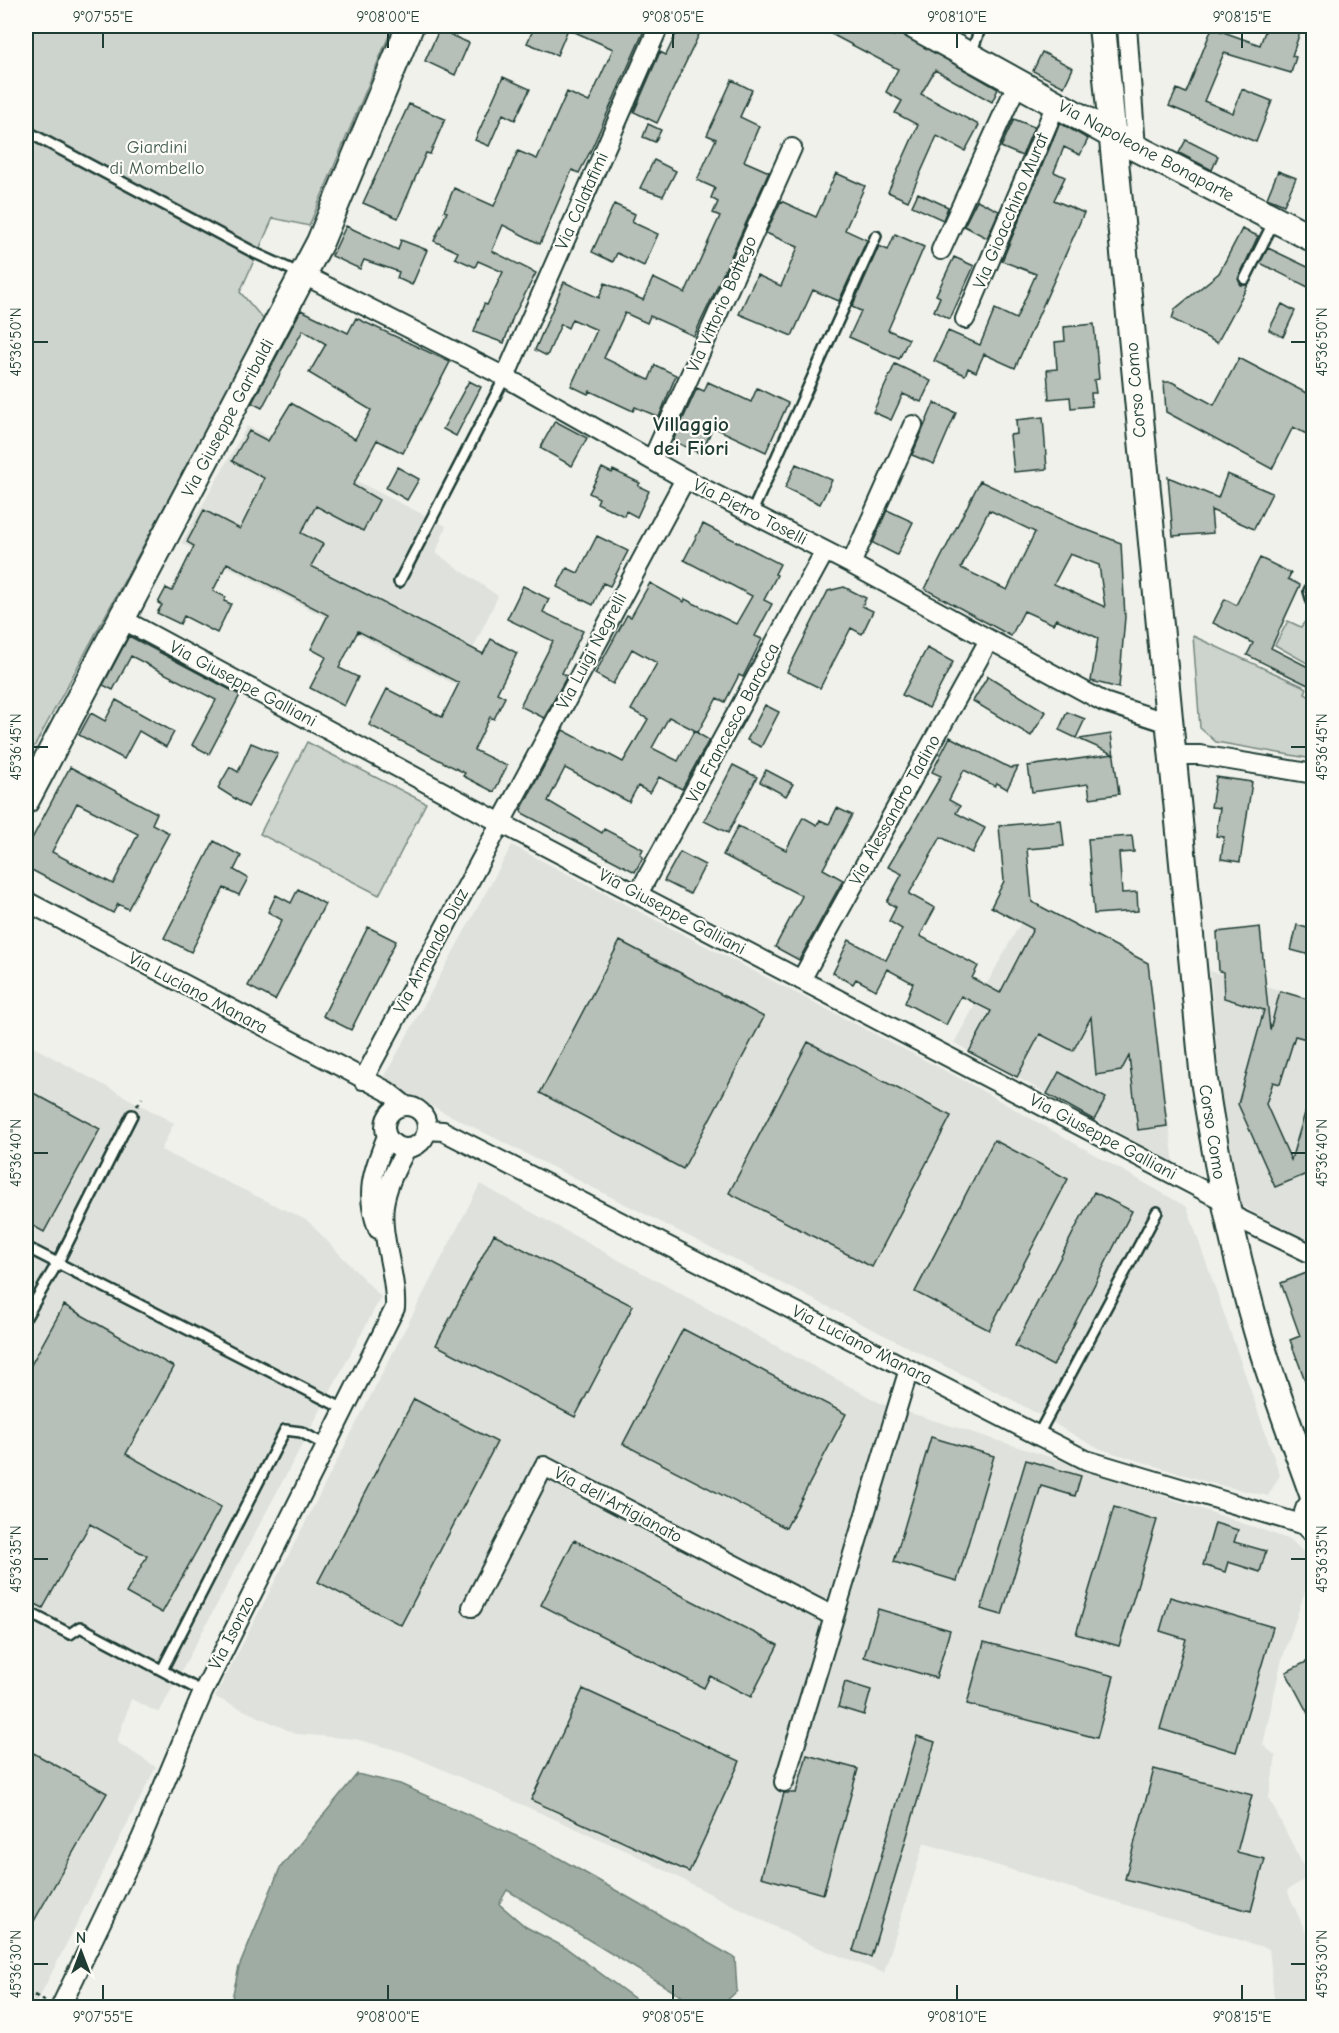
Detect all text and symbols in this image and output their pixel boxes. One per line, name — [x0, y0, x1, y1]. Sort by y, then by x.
text: 9°07'55"E — [73, 8, 133, 26]
text: 9°08'00"E — [357, 8, 419, 26]
text: 9°08'05"E — [642, 8, 704, 26]
text: 9°08'10"E — [927, 8, 987, 26]
text: 9°08'15"E — [1213, 8, 1271, 26]
street label: Via Napoleone Bonaparte — [1054, 96, 1238, 206]
street label: Via Gioacchino Murat — [969, 129, 1054, 292]
park label: Giardini di Mombello — [109, 137, 205, 179]
street label: Via Calatafimi — [551, 149, 613, 253]
street label: Via Vittorio Bottego — [682, 232, 762, 376]
text: 45°36'50"N — [7, 307, 25, 377]
text: 45°36'50"N — [1313, 307, 1331, 377]
street label: Via Giuseppe Garibaldi — [177, 336, 279, 500]
street label: Corso Como — [1121, 341, 1151, 439]
district label: Villaggio dei Fiori — [653, 412, 729, 460]
street label: Via Pietro Toselli — [689, 474, 811, 550]
street label: Via Luigi Negrelli — [552, 589, 632, 713]
street label: Via Giuseppe Galliani — [166, 636, 320, 732]
street label: Via Francesco Baracca — [682, 639, 784, 807]
text: 45°36'45"N — [7, 713, 25, 781]
text: 45°36'45"N — [1313, 713, 1331, 781]
street label: Via Alessandro Tadino — [845, 731, 945, 889]
street label: Via Giuseppe Galliani — [595, 864, 749, 960]
street label: Via Armando Diaz — [389, 885, 473, 1017]
street label: Via Luciano Manara — [125, 948, 271, 1038]
street label: Corso Como — [1194, 1083, 1230, 1181]
street label: Via Giuseppe Galliani — [1026, 1089, 1180, 1185]
text: 45°36'40"N — [7, 1119, 25, 1187]
text: 45°36'40"N — [1313, 1119, 1331, 1187]
street label: Via Luciano Manara — [789, 1301, 935, 1389]
street label: Via dell'Artigianato — [550, 1462, 686, 1548]
text: 45°36'35"N — [7, 1525, 25, 1593]
text: 45°36'35"N — [1313, 1525, 1331, 1593]
street label: Via Isonzo — [205, 1593, 259, 1673]
north arrow — [51, 1922, 111, 1982]
text: N — [76, 1929, 86, 1947]
text: 45°36'30"N — [7, 1930, 25, 1998]
text: 45°36'30"N — [1313, 1930, 1331, 1998]
text: 9°07'55"E — [73, 2008, 133, 2026]
text: 9°08'00"E — [357, 2008, 419, 2026]
text: 9°08'05"E — [642, 2008, 704, 2026]
text: 9°08'10"E — [927, 2008, 987, 2026]
text: 9°08'15"E — [1213, 2008, 1271, 2026]

